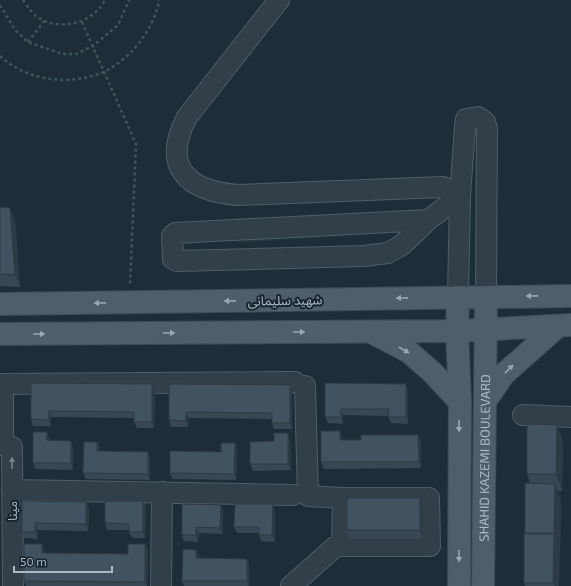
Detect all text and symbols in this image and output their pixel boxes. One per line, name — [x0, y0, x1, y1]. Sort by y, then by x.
street label: شهید سلیمانی — [247, 291, 323, 310]
one-way arrow — [525, 293, 538, 299]
one-way arrow — [395, 295, 408, 301]
one-way arrow — [224, 297, 236, 304]
one-way arrow — [93, 300, 106, 306]
one-way arrow — [293, 329, 306, 335]
one-way arrow — [163, 330, 176, 336]
one-way arrow — [33, 331, 46, 337]
one-way arrow — [398, 346, 410, 353]
one-way arrow — [504, 364, 514, 374]
street label: SHAHID KAZEMI BOULEVARD — [475, 374, 493, 542]
one-way arrow — [456, 420, 462, 433]
one-way arrow — [9, 456, 15, 469]
street label: مینا — [4, 501, 20, 521]
scale bar — [14, 548, 112, 574]
one-way arrow — [456, 550, 462, 563]
text: 50 m — [20, 554, 47, 568]

